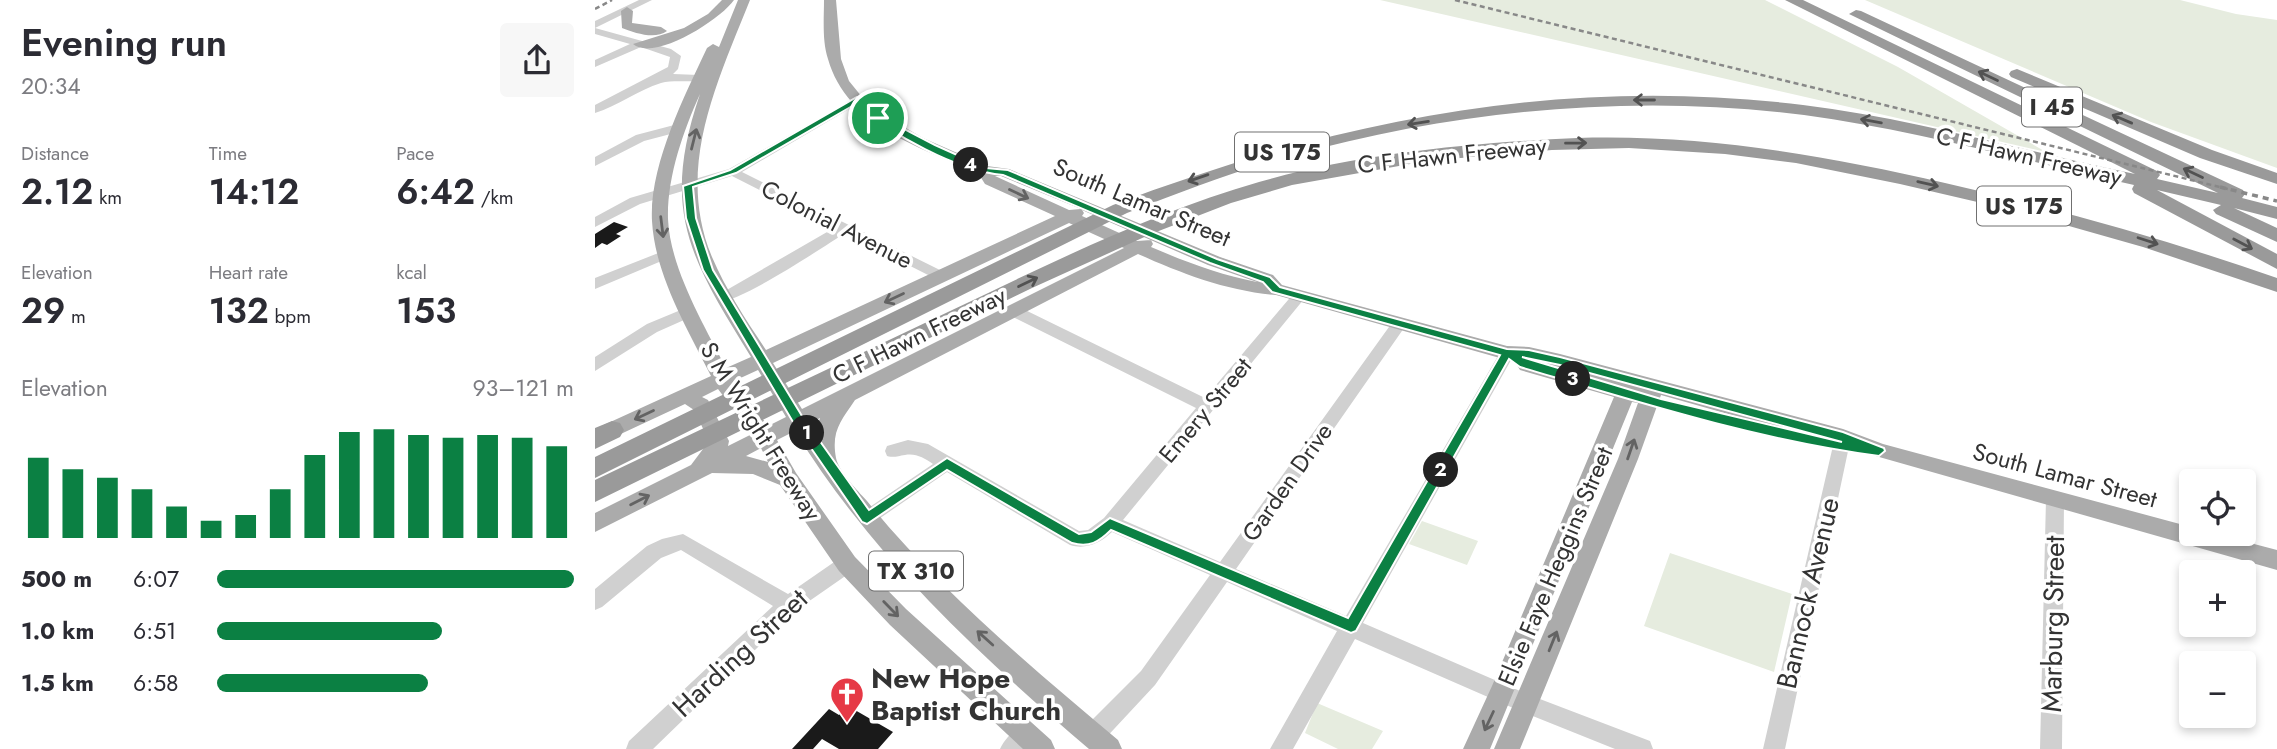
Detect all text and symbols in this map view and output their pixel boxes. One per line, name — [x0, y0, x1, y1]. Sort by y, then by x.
text: Evening run — [21, 15, 227, 70]
button: share — [500, 23, 574, 97]
text: 20:34 — [21, 69, 81, 103]
one-way arrow — [1977, 69, 1999, 82]
pin — [848, 88, 908, 148]
road number: I 45 — [2022, 88, 2082, 127]
one-way arrow — [1633, 94, 1656, 107]
icon: arrive — [859, 99, 897, 137]
one-way arrow — [2112, 112, 2134, 125]
one-way arrow — [1860, 114, 1882, 127]
one-way arrow — [1407, 117, 1430, 130]
street label: C F Hawn Freeway — [1933, 118, 2126, 194]
one-way arrow — [688, 128, 701, 151]
street label: C F Hawn Freeway — [1356, 128, 1549, 182]
road number: US 175 — [1235, 132, 1329, 172]
one-way arrow — [1564, 136, 1587, 149]
text: Distance — [21, 140, 89, 167]
text: Time — [209, 140, 247, 167]
text: Pace — [396, 140, 434, 167]
pin: 4 — [953, 148, 989, 182]
street label: South Lamar Street — [1048, 149, 1236, 255]
text: 4 — [964, 151, 977, 178]
one-way arrow — [2183, 166, 2204, 180]
text: 2.12 — [21, 167, 93, 217]
text: 14:12 — [209, 167, 299, 217]
text: 6:42 — [396, 167, 475, 217]
street label: Colonial Avenue — [755, 171, 919, 277]
one-way arrow — [1187, 173, 1209, 185]
one-way arrow — [1916, 178, 1939, 191]
text: km — [93, 184, 122, 211]
text: /km — [475, 184, 514, 211]
road number: US 175 — [1977, 186, 2071, 226]
one-way arrow — [1008, 188, 1030, 201]
one-way arrow — [656, 215, 669, 238]
one-way arrow — [2137, 236, 2159, 248]
one-way arrow — [2232, 237, 2252, 251]
text: Elevation — [21, 259, 93, 286]
text: Heart rate — [209, 259, 288, 286]
text: kcal — [396, 259, 427, 286]
one-way arrow — [1017, 274, 1038, 288]
street label: C F Hawn Freeway — [826, 278, 1012, 392]
text: 29 — [21, 286, 65, 336]
text: 132 — [209, 286, 269, 336]
text: 153 — [396, 286, 456, 336]
one-way arrow — [884, 292, 905, 305]
text: m — [65, 303, 86, 330]
text: bpm — [269, 303, 311, 330]
street label: S M Wright Freeway — [692, 335, 830, 528]
street label: Emery Street — [1150, 349, 1260, 470]
pin: 3 — [1555, 362, 1591, 396]
text: 3 — [1567, 365, 1578, 392]
text: Elevation — [21, 371, 108, 405]
text: 93–121 m — [473, 371, 574, 405]
one-way arrow — [634, 409, 656, 422]
pin: 1 — [789, 416, 825, 450]
street label: Garden Drive — [1233, 416, 1341, 548]
text: 1 — [802, 419, 811, 446]
street label: South Lamar Street — [1969, 434, 2161, 517]
one-way arrow — [1625, 438, 1638, 460]
street label: Elsie Faye Heggins Street — [1489, 441, 1621, 691]
pin: 2 — [1423, 452, 1459, 488]
text: 2 — [1434, 456, 1447, 483]
map controls — [2179, 469, 2256, 728]
button: locate — [2179, 469, 2256, 546]
one-way arrow — [629, 493, 650, 507]
street label: Bannock Avenue — [1766, 493, 1850, 693]
street label: Marburg Street — [2031, 535, 2075, 713]
road number: TX 310 — [869, 552, 963, 590]
button: + — [2179, 560, 2256, 637]
text: 500 m — [21, 562, 92, 596]
text: 6:07 — [133, 562, 179, 596]
street label: Harding Street — [663, 579, 817, 727]
one-way arrow — [882, 600, 899, 617]
text: 1.0 km — [21, 614, 94, 648]
text: 6:51 — [133, 614, 176, 648]
one-way arrow — [977, 630, 994, 647]
one-way arrow — [1547, 631, 1560, 652]
button: − — [2179, 651, 2256, 728]
place label: New Hope Baptist Church — [871, 658, 1061, 731]
text: 1.5 km — [21, 666, 94, 700]
text: 6:58 — [133, 666, 179, 700]
church icon: New Hope Baptist Church — [828, 675, 866, 724]
one-way arrow — [1481, 710, 1495, 731]

